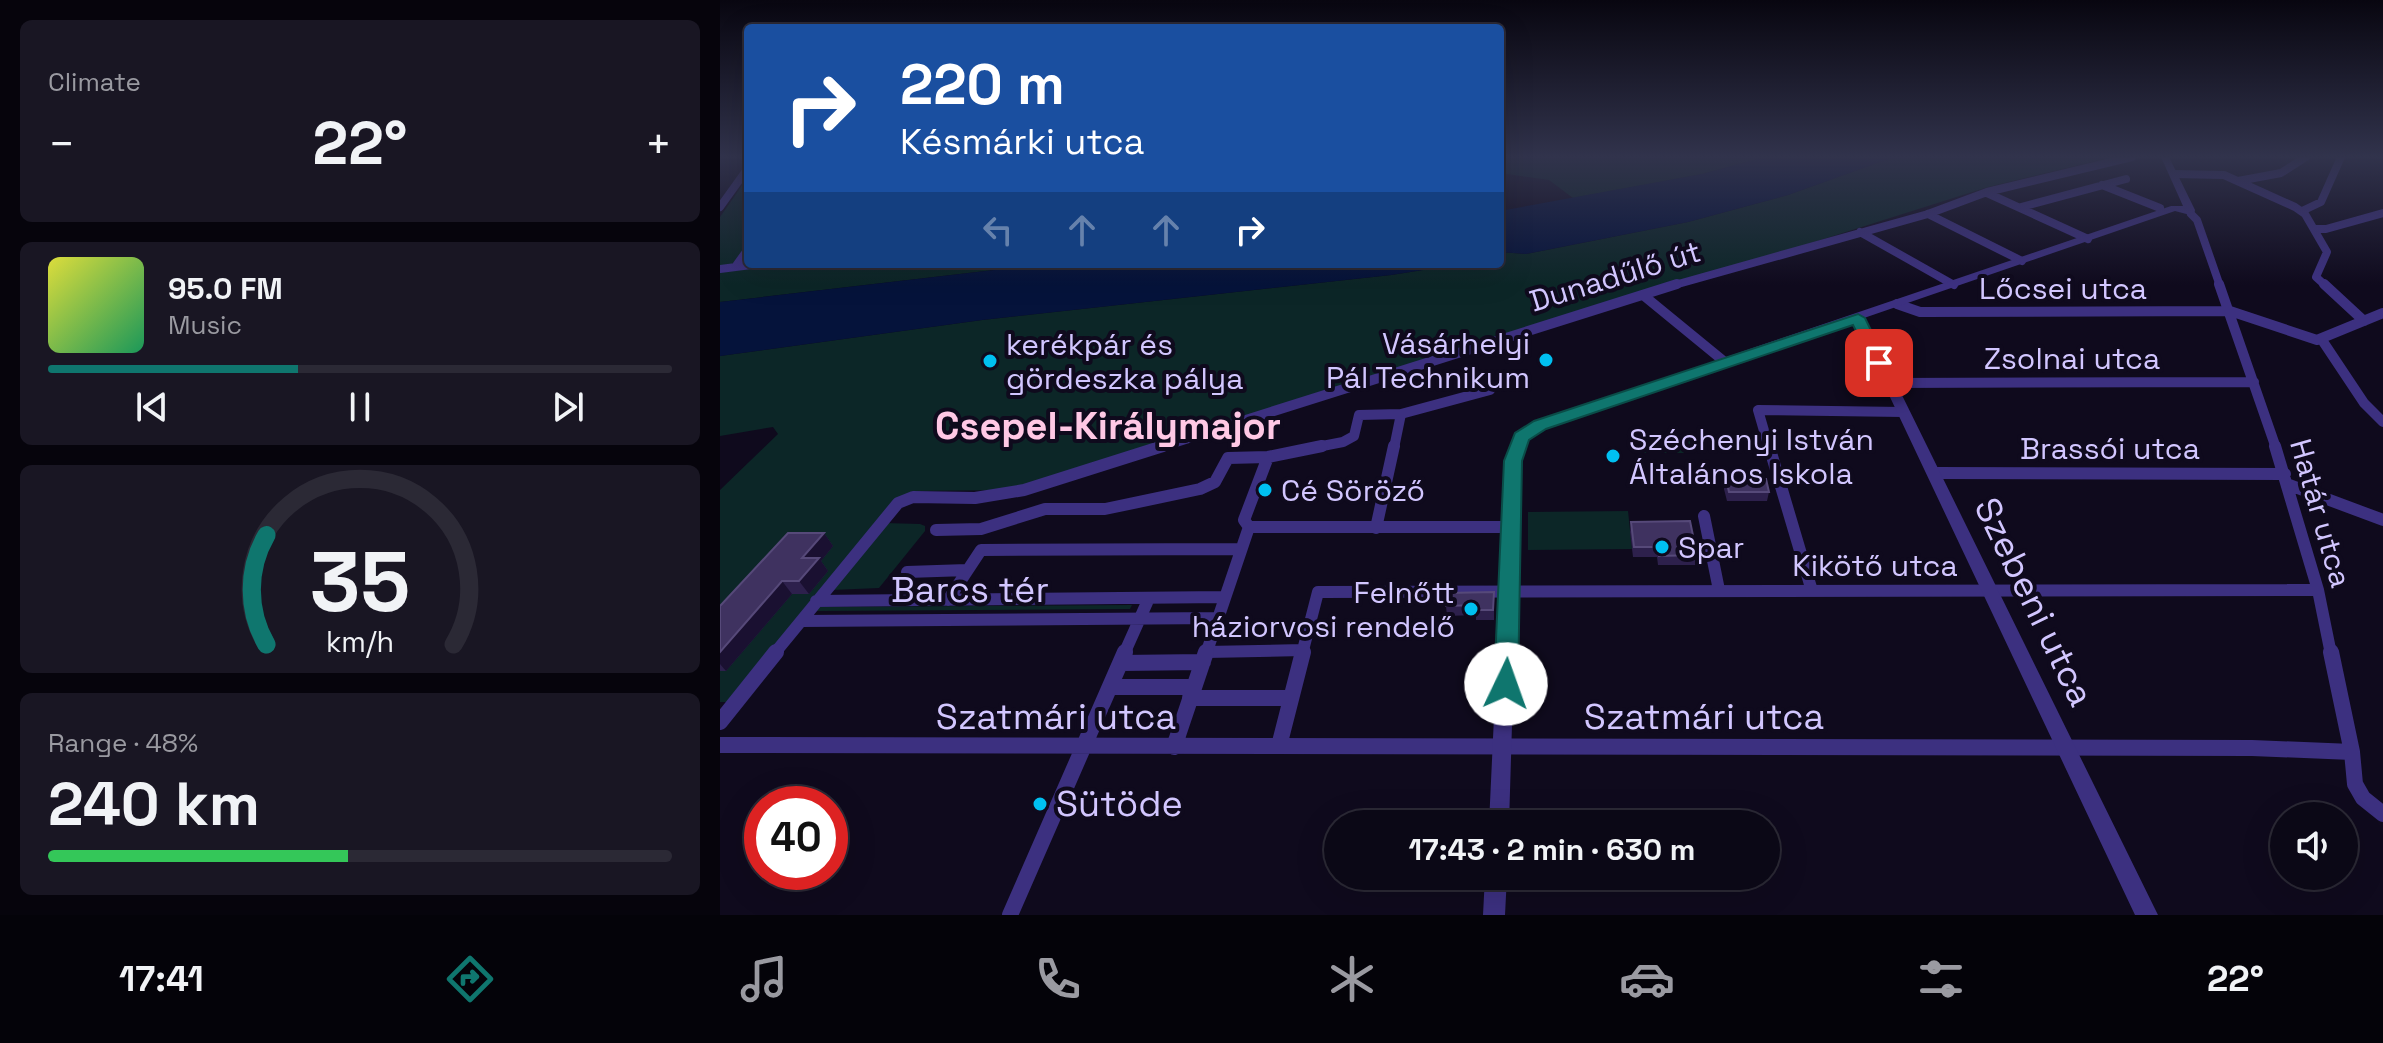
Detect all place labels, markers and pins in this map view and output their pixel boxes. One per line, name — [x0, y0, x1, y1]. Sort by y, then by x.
place label: Vásárhelyi Pál Technikum — [1326, 324, 1530, 397]
place label: kerékpár és gördeszka pálya — [1006, 325, 1243, 398]
pin — [1845, 329, 1913, 397]
marker: Vásárhelyi Pál Technikum — [1537, 351, 1555, 369]
marker: kerékpár és gördeszka pálya — [981, 352, 999, 370]
place label: Széchenyi István Általános Iskola — [1629, 420, 1874, 493]
marker: Széchenyi István Általános Iskola — [1604, 447, 1622, 465]
place label: Cé Söröző — [1281, 471, 1425, 510]
marker: Cé Söröző — [1256, 481, 1274, 499]
place label: Spar — [1678, 528, 1744, 567]
marker: Spar — [1653, 538, 1671, 556]
place label: Felnőtt háziorvosi rendelő — [1192, 573, 1455, 646]
marker: Felnőtt háziorvosi rendelő — [1462, 600, 1480, 618]
place label: Sütöde — [1056, 781, 1183, 827]
marker: Sütöde — [1031, 795, 1049, 813]

